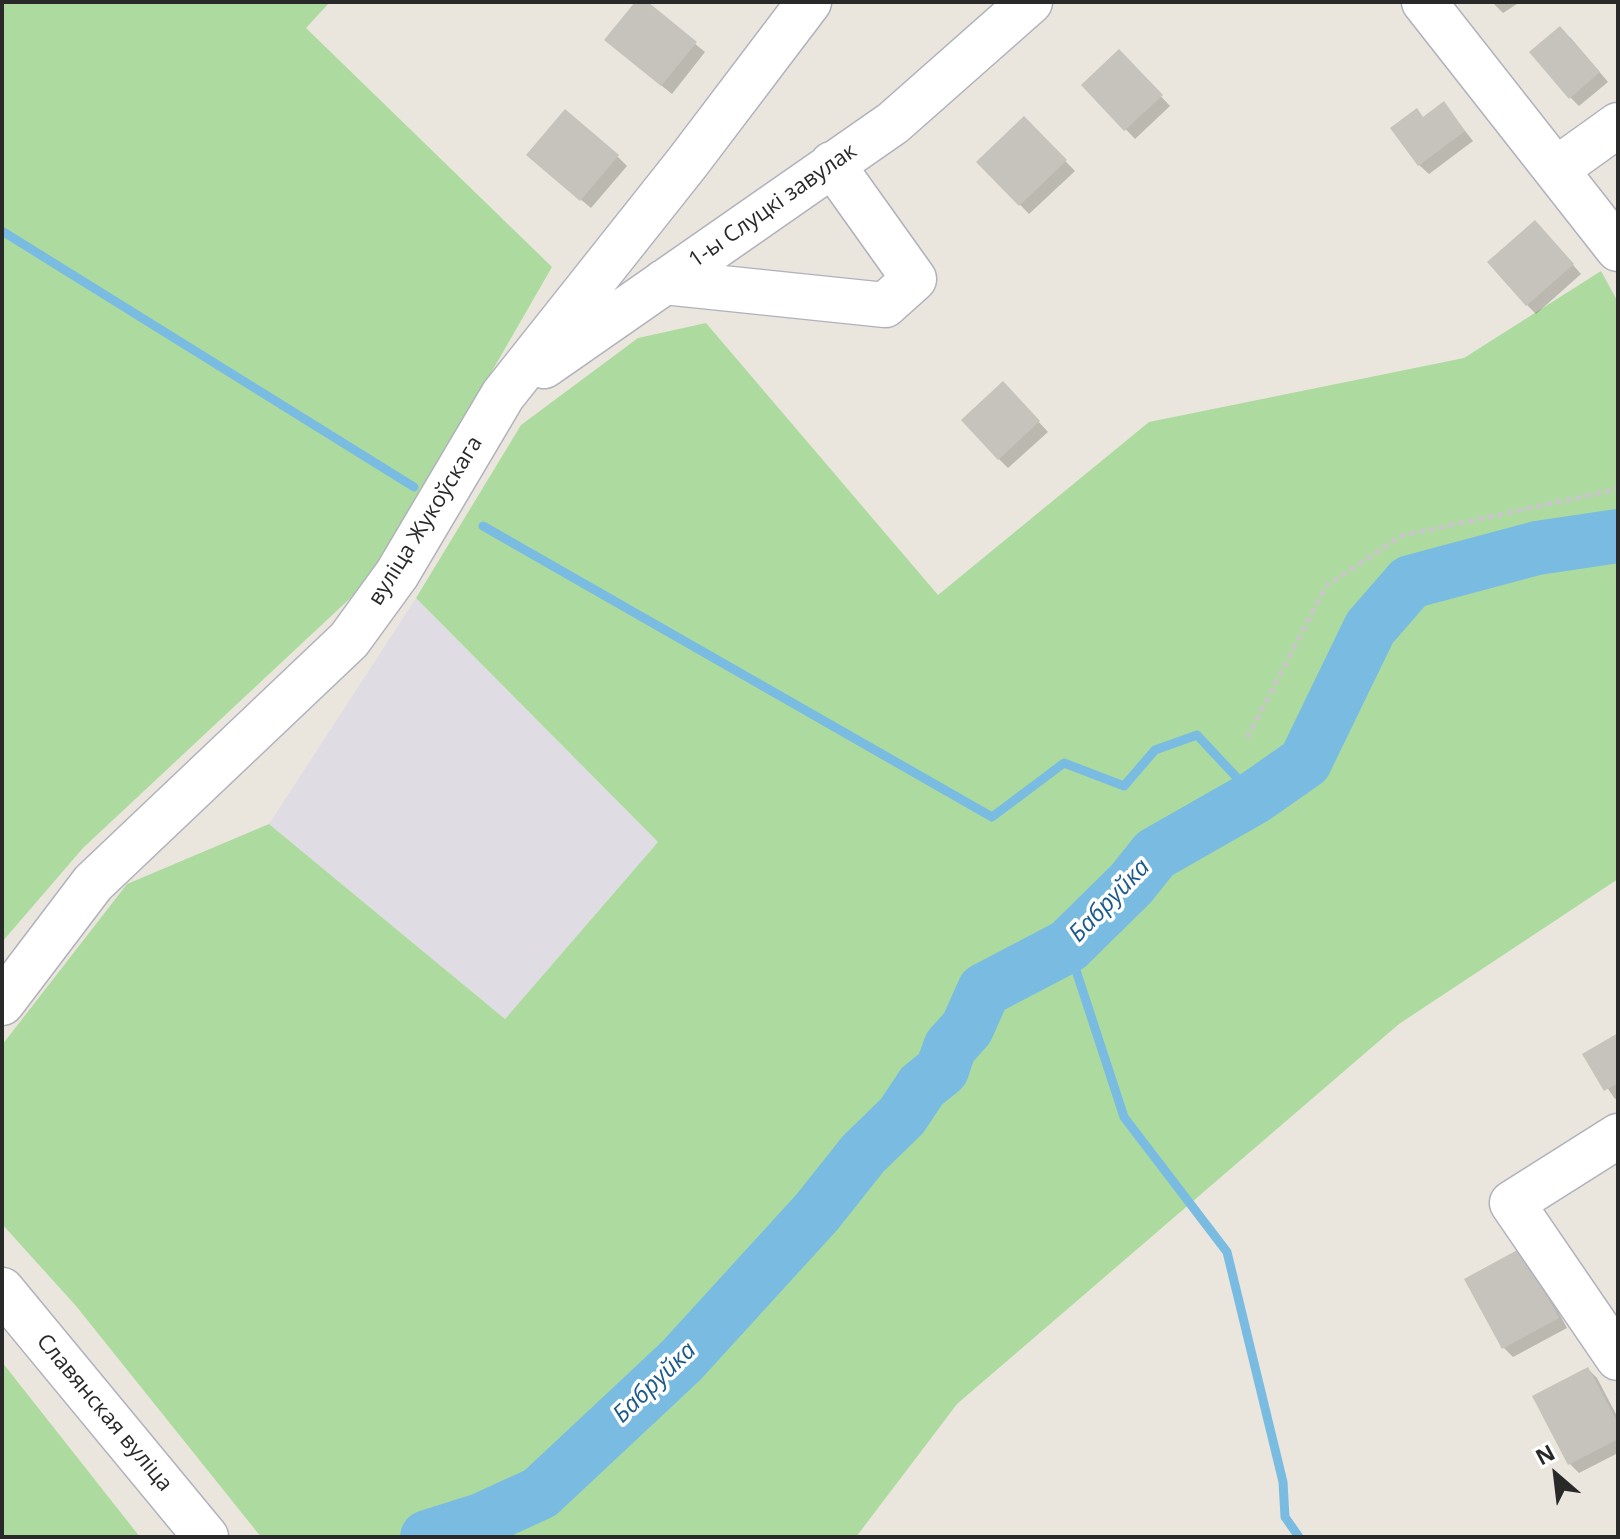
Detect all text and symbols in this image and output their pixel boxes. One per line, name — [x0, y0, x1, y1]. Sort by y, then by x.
street label: 1-ы Слуцкі завулак — [684, 138, 862, 274]
street label: вуліца Жукоўскага — [363, 432, 489, 610]
water label: Бабруйка — [1064, 854, 1156, 948]
street label: Славянская вуліца — [31, 1329, 177, 1497]
water label: Бабруйка — [608, 1337, 702, 1429]
north arrow — [1516, 1435, 1596, 1515]
text: N — [1530, 1436, 1560, 1471]

